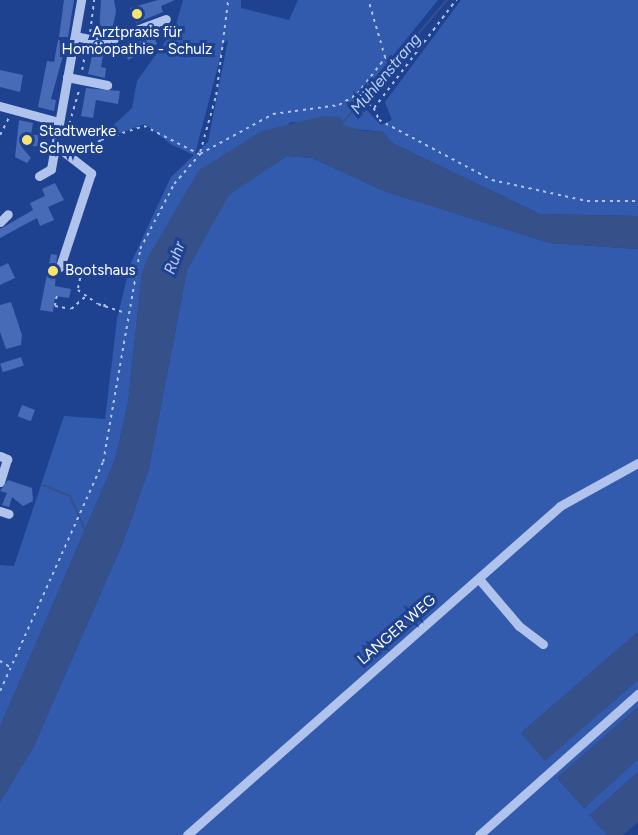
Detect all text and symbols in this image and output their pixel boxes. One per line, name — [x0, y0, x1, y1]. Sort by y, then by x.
marker: Arztpraxis für Homöopathie - Schulz — [130, 7, 144, 21]
place label: Arztpraxis für Homöopathie - Schulz — [62, 23, 212, 58]
water label: Mühlenstrang — [347, 30, 425, 118]
place label: Stadtwerke Schwerte — [39, 122, 116, 157]
marker: Stadtwerke Schwerte — [20, 133, 34, 147]
water label: Ruhr — [160, 239, 190, 277]
place label: Bootshaus — [65, 262, 136, 280]
marker: Bootshaus — [46, 264, 60, 278]
street label: LANGER WEG — [354, 591, 440, 669]

